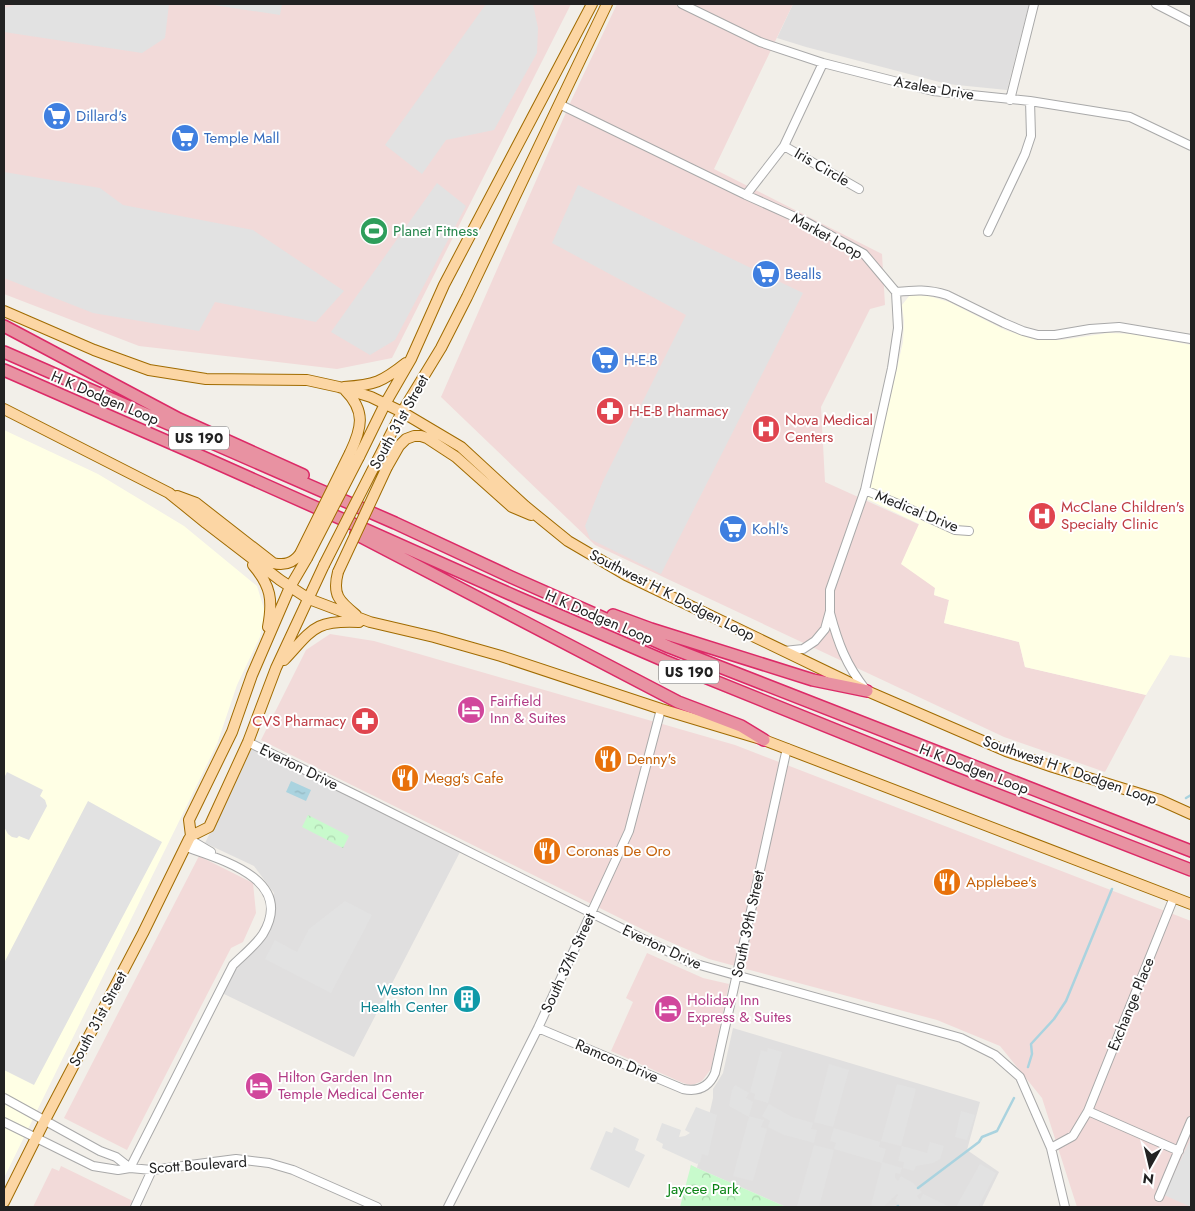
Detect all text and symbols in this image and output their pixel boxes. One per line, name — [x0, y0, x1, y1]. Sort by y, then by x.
street label: Azalea Drive — [892, 70, 976, 106]
supermarket icon: Dillard's — [42, 101, 72, 131]
place label: Dillard's — [76, 105, 127, 127]
supermarket icon: Temple Mall — [170, 123, 200, 153]
place label: Temple Mall — [204, 127, 279, 149]
street label: Iris Circle — [790, 142, 854, 192]
street label: Market Loop — [787, 207, 867, 265]
sports icon: Planet Fitness — [359, 216, 389, 246]
place label: Planet Fitness — [393, 220, 478, 242]
supermarket icon: Bealls — [751, 259, 781, 289]
place label: Bealls — [785, 263, 821, 285]
supermarket icon: H-E-B — [590, 345, 620, 375]
place label: H-E-B — [624, 349, 658, 371]
street label: H K Dodgen Loop — [48, 365, 163, 431]
street label: South 31st Street — [364, 370, 434, 473]
pharmacy icon: H-E-B Pharmacy — [595, 396, 625, 426]
place label: H-E-B Pharmacy — [629, 400, 729, 422]
place label: Nova Medical Centers — [785, 409, 873, 448]
hospital icon: Nova Medical Centers — [751, 414, 781, 444]
road number: US 190 — [169, 426, 229, 449]
street label: Medical Drive — [872, 484, 962, 538]
place label: McClane Children's Specialty Clinic — [1061, 496, 1184, 535]
hospital icon: McClane Children's Specialty Clinic — [1027, 501, 1057, 531]
supermarket icon: Kohl's — [718, 514, 748, 544]
place label: Kohl's — [752, 518, 788, 540]
street label: Southwest H K Dodgen Loop — [586, 545, 758, 645]
street label: H K Dodgen Loop — [542, 586, 656, 648]
road number: US 190 — [659, 660, 719, 684]
place label: Fairfield Inn & Suites — [490, 690, 566, 729]
hotel icon: Fairfield Inn & Suites — [456, 695, 486, 725]
pharmacy icon: CVS Pharmacy — [350, 706, 380, 736]
place label: CVS Pharmacy — [252, 710, 346, 732]
street label: Southwest H K Dodgen Loop — [980, 730, 1161, 810]
street label: Everton Drive — [256, 738, 342, 796]
street label: H K Dodgen Loop — [916, 738, 1032, 800]
restaurant icon: Denny's — [593, 744, 623, 774]
place label: Denny's — [627, 748, 676, 770]
restaurant icon: Megg's Cafe — [390, 763, 420, 793]
place label: Megg's Cafe — [424, 767, 504, 789]
restaurant icon: Coronas De Oro — [532, 836, 562, 866]
place label: Coronas De Oro — [566, 840, 671, 862]
restaurant icon: Applebee's — [932, 867, 962, 897]
street label: South 39th Street — [726, 868, 770, 980]
place label: Applebee's — [966, 871, 1037, 893]
street label: South 37th Street — [535, 909, 601, 1017]
street label: Everton Drive — [619, 919, 705, 975]
street label: Exchange Place — [1102, 954, 1160, 1054]
street label: South 31st Street — [64, 967, 133, 1071]
place label: Weston Inn Health Center — [361, 979, 449, 1018]
building icon: Weston Inn Health Center — [452, 984, 482, 1014]
place label: Holiday Inn Express & Suites — [687, 989, 791, 1028]
hotel icon: Holiday Inn Express & Suites — [653, 994, 683, 1024]
street label: Ramcon Drive — [572, 1034, 662, 1089]
place label: Hilton Garden Inn Temple Medical Center — [278, 1066, 425, 1105]
hotel icon: Hilton Garden Inn Temple Medical Center — [244, 1071, 274, 1101]
north arrow — [1125, 1141, 1175, 1191]
street label: Scott Boulevard — [148, 1151, 248, 1179]
text: N — [1141, 1168, 1155, 1190]
park label: Jaycee Park — [666, 1178, 739, 1200]

